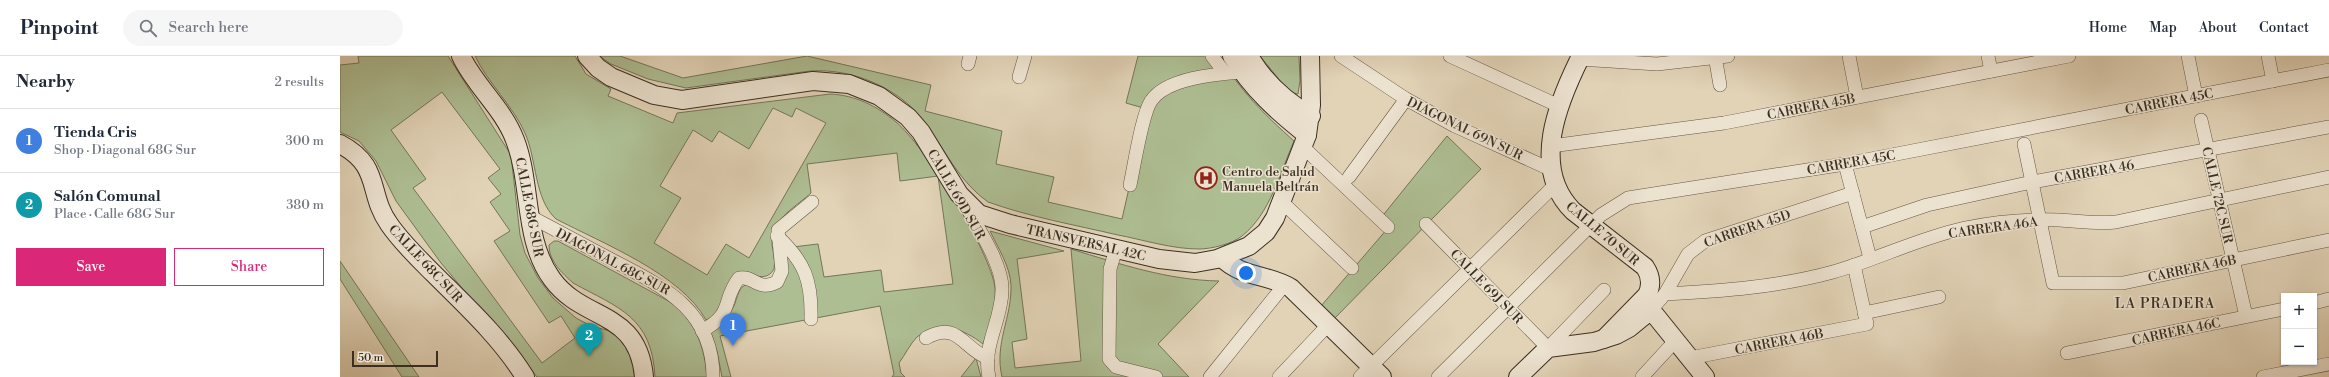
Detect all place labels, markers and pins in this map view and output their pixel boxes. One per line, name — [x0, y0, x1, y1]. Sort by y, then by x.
place label: Centro de Salud Manuela Beltrán — [1222, 164, 1319, 195]
hospital icon: Centro de Salud Manuela Beltrán — [1193, 165, 1219, 191]
pin: 1 — [720, 313, 746, 346]
pin: 2 — [576, 323, 602, 356]

